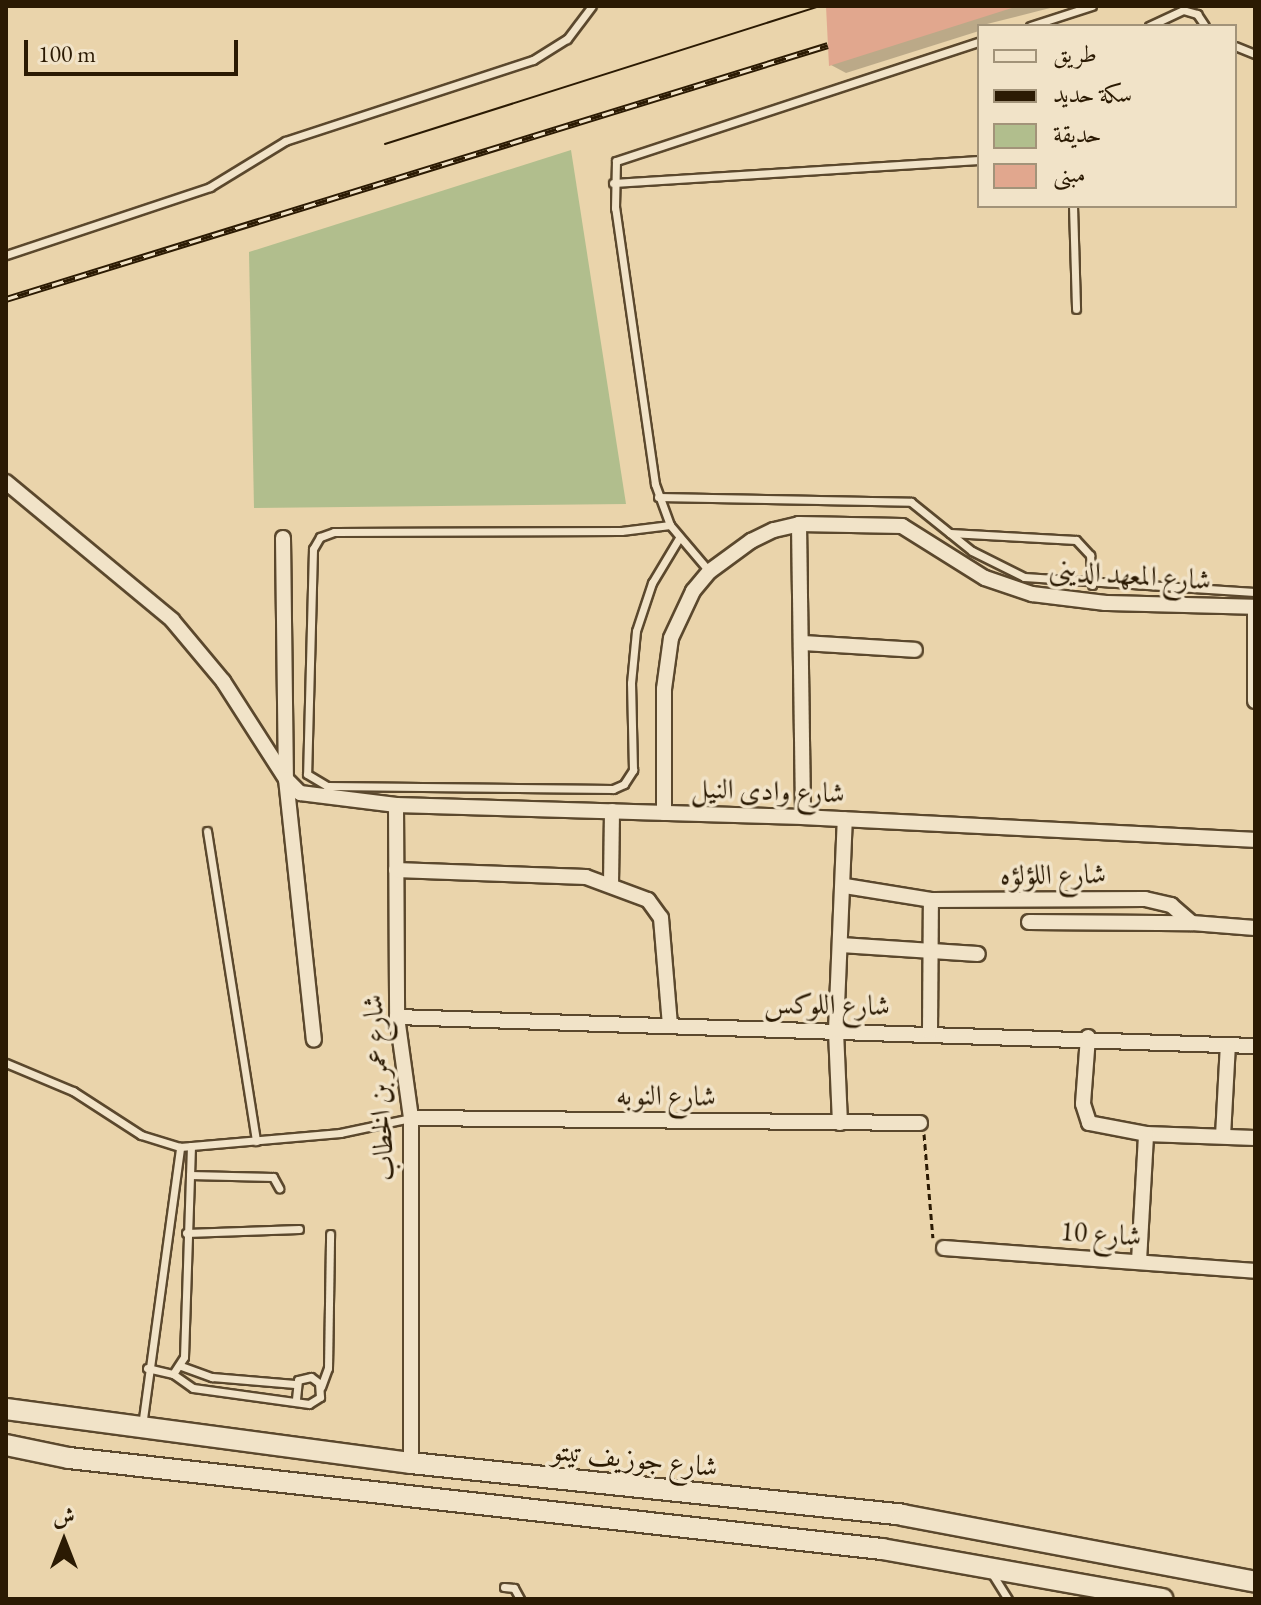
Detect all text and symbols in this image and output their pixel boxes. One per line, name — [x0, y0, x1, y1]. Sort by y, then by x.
scale bar — [28, 24, 242, 74]
legend — [977, 24, 1237, 208]
text: 100 m — [38, 38, 96, 69]
text: طريق — [1053, 38, 1097, 69]
text: سكة حديد — [1053, 78, 1132, 109]
text: حديقة — [1053, 118, 1102, 149]
text: مبنى — [1053, 158, 1086, 189]
street label: شارع المعهد الدينى — [1048, 552, 1212, 596]
street label: شارع وادى النيل — [691, 771, 845, 809]
street label: شارع اللؤلؤه — [1000, 856, 1106, 892]
street label: شارع اللوكس — [764, 986, 890, 1022]
street label: شارع عمر بن الخطاب — [355, 993, 401, 1183]
street label: شارع النوبه — [616, 1077, 716, 1113]
street label: شارع 10 — [1059, 1213, 1143, 1253]
street label: شارع جوزيف تيتو — [551, 1433, 719, 1483]
north arrow — [24, 1501, 104, 1581]
text: ش — [53, 1502, 75, 1531]

